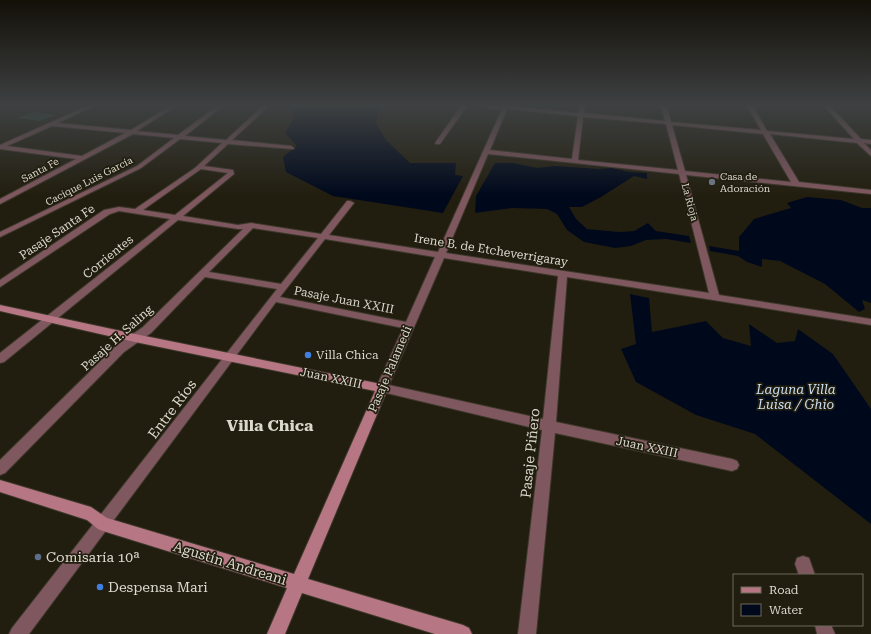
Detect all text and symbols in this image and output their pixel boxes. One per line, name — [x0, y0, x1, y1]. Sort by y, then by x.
street label: Cacique Luis García — [44, 154, 135, 208]
street label: Santa Fe — [19, 155, 61, 184]
place label: Casa de Adoración — [720, 171, 771, 194]
marker: Casa de Adoración — [707, 177, 717, 187]
street label: La Rioja — [680, 182, 700, 223]
street label: Pasaje Santa Fe — [17, 201, 98, 262]
street label: Irene B. de Etcheverrigaray — [413, 231, 570, 269]
street label: Corrientes — [80, 232, 136, 282]
street label: Pasaje Juan XXIII — [293, 283, 395, 317]
street label: Pasaje H. Saling — [78, 302, 156, 374]
street label: Pasaje Palamedi — [365, 324, 415, 414]
place label: Villa Chica — [316, 348, 379, 362]
marker: Villa Chica — [303, 350, 313, 360]
street label: Juan XXIII — [299, 365, 363, 391]
street label: Entre Ríos — [145, 376, 200, 442]
water label: Laguna Villa Luisa / Ghio — [755, 382, 836, 412]
street label: Pasaje Piñero — [517, 407, 543, 499]
district label: Villa Chica — [227, 416, 314, 435]
street label: Juan XXIII — [615, 434, 679, 460]
street label: Agustín Andreani — [171, 538, 289, 588]
place label: Comisaría 10ª — [46, 549, 140, 565]
marker: Comisaría 10ª — [33, 552, 43, 562]
legend — [733, 574, 863, 626]
place label: Despensa Mari — [108, 579, 208, 595]
marker: Despensa Mari — [95, 582, 105, 592]
text: Road — [769, 583, 799, 597]
text: Water — [769, 603, 803, 617]

